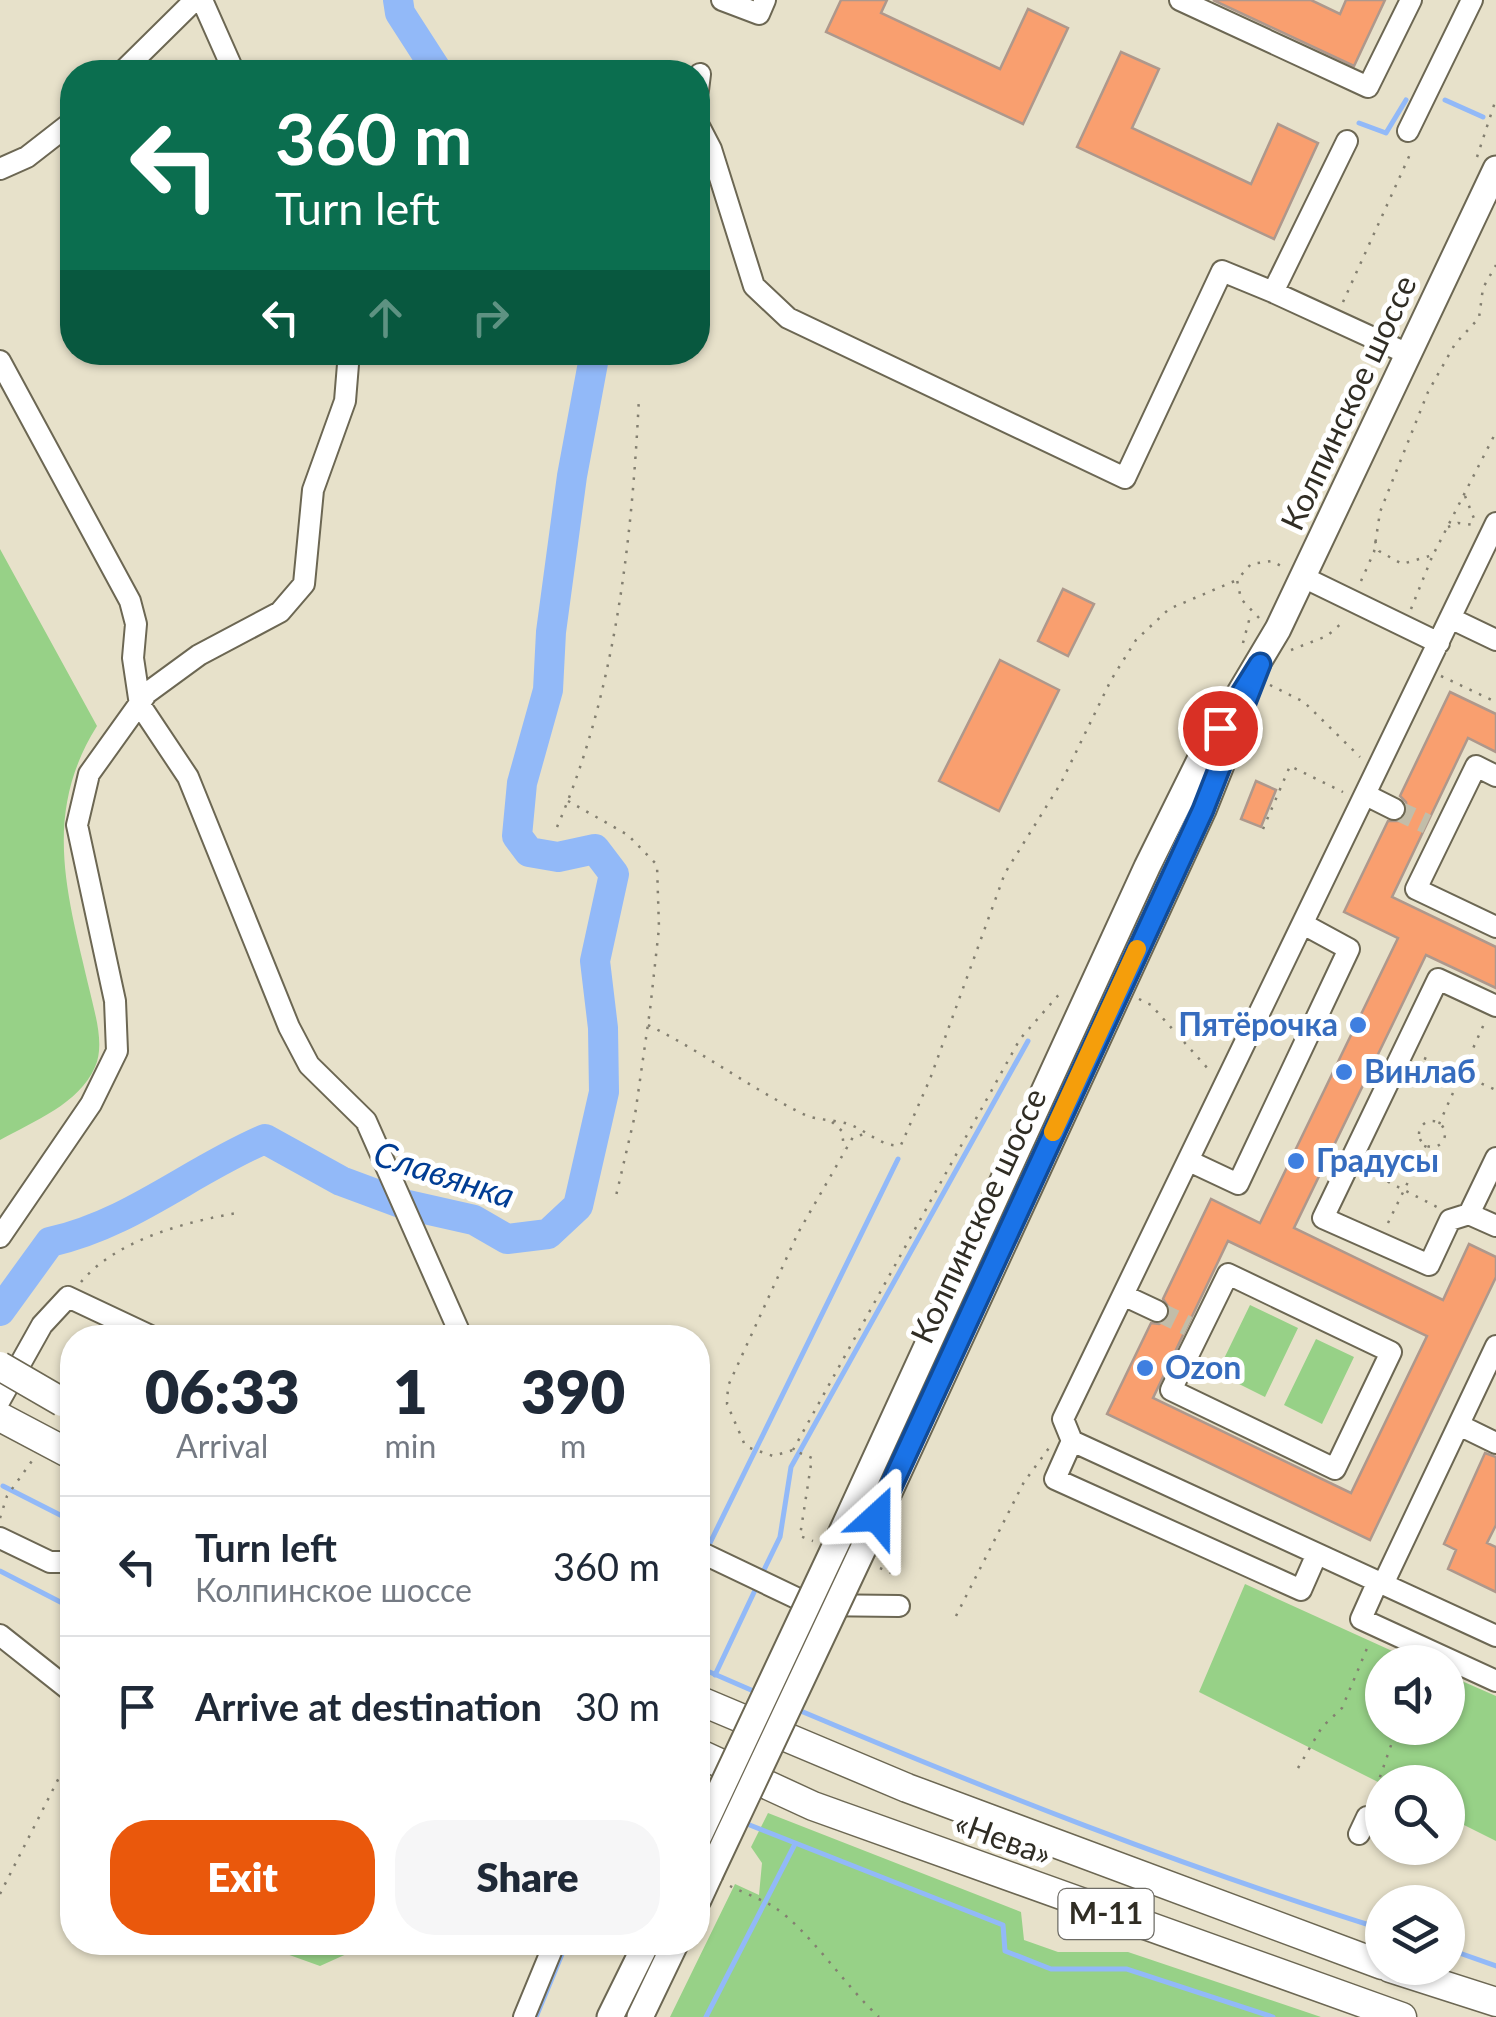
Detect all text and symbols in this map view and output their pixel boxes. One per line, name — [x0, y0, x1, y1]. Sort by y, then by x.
text: 360 m — [275, 96, 472, 180]
icon: left — [110, 100, 240, 230]
text: Turn left — [275, 181, 440, 235]
street label: Колпинское шоссе — [1271, 269, 1424, 536]
icon: left — [253, 290, 308, 345]
icon: ahead — [358, 290, 413, 345]
icon: right — [463, 290, 518, 345]
pin — [1178, 686, 1263, 771]
icon: arrive — [1193, 701, 1248, 756]
place label: Пятёрочка — [1178, 1004, 1338, 1043]
marker: Пятёрочка — [1347, 1014, 1369, 1036]
place label: Винлаб — [1364, 1051, 1476, 1090]
marker: Винлаб — [1333, 1061, 1355, 1083]
street label: Колпинское шоссе — [901, 1082, 1054, 1349]
water label: Славянка — [369, 1131, 520, 1216]
place label: Градусы — [1316, 1140, 1439, 1179]
marker: Градусы — [1285, 1150, 1307, 1172]
place label: Ozon — [1165, 1347, 1241, 1386]
text: 06:33 — [145, 1355, 300, 1427]
text: 1 — [393, 1355, 428, 1427]
text: 390 — [521, 1355, 625, 1427]
marker: Ozon — [1134, 1357, 1156, 1379]
text: Arrival — [176, 1426, 268, 1465]
text: min — [384, 1426, 436, 1465]
text: m — [560, 1426, 586, 1465]
position arrow — [825, 1465, 929, 1569]
text: Turn left — [195, 1524, 337, 1570]
icon: left — [110, 1539, 165, 1594]
text: 360 m — [553, 1543, 660, 1589]
text: Колпинское шоссе — [195, 1570, 472, 1609]
map controls — [1365, 1645, 1465, 1985]
button: sound — [1365, 1645, 1465, 1745]
icon: arrive — [110, 1679, 165, 1734]
text: Arrive at destination — [195, 1683, 542, 1729]
text: 30 m — [575, 1683, 660, 1729]
button: search — [1365, 1765, 1465, 1865]
street label: «Нева» — [950, 1802, 1057, 1873]
button: Exit — [110, 1820, 375, 1935]
button: Share — [395, 1820, 660, 1935]
button: layers — [1365, 1885, 1465, 1985]
road number: М-11 — [1058, 1889, 1154, 1939]

